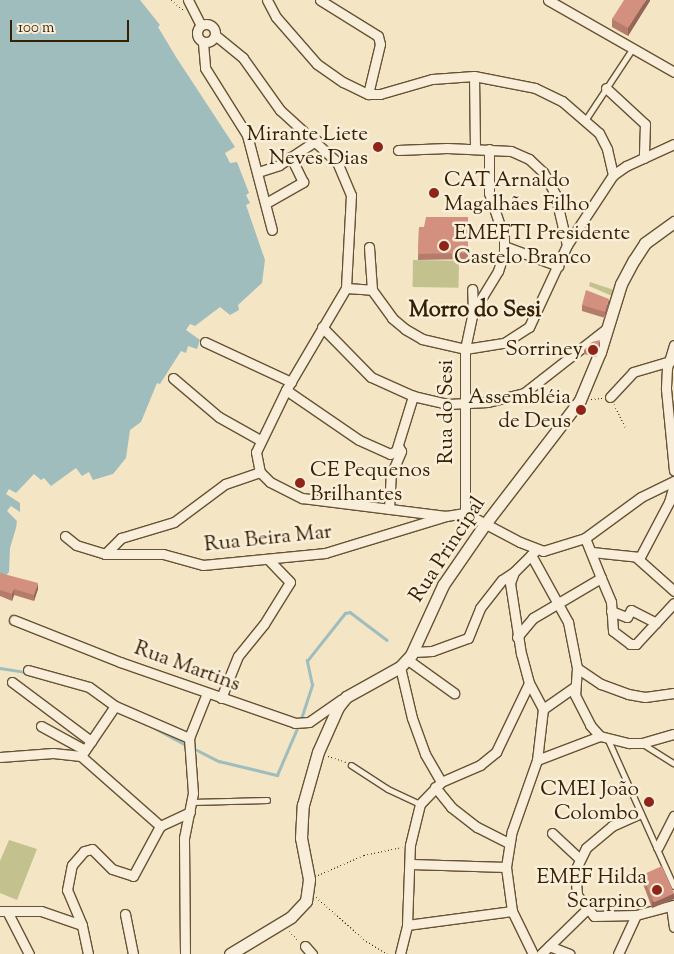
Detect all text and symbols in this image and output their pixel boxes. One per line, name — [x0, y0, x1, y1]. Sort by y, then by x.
scale bar — [12, 10, 131, 42]
text: 100 m — [18, 18, 54, 39]
place label: Mirante Liete Neves Dias — [246, 122, 368, 172]
marker: Mirante Liete Neves Dias — [372, 141, 384, 153]
place label: CAT Arnaldo Magalhães Filho — [444, 168, 589, 218]
marker: CAT Arnaldo Magalhães Filho — [428, 187, 440, 199]
place label: EMEFTI Presidente Castelo Branco — [454, 221, 630, 271]
marker: EMEFTI Presidente Castelo Branco — [438, 240, 450, 252]
district label: Morro do Sesi — [409, 299, 541, 325]
place label: Sorriney — [505, 337, 583, 363]
marker: Sorriney — [587, 344, 599, 356]
street label: Rua do Sesi — [434, 360, 460, 464]
place label: Assembléia de Deus — [468, 385, 571, 435]
marker: Assembléia de Deus — [575, 404, 587, 416]
place label: CE Pequenos Brilhantes — [310, 458, 430, 508]
marker: CE Pequenos Brilhantes — [294, 477, 306, 489]
street label: Rua Principal — [405, 492, 491, 608]
street label: Rua Beira Mar — [203, 520, 333, 558]
street label: Rua Martins — [130, 636, 244, 698]
place label: CMEI João Colombo — [540, 777, 639, 827]
marker: CMEI João Colombo — [643, 796, 655, 808]
place label: EMEF Hilda Scarpino — [536, 865, 647, 915]
marker: EMEF Hilda Scarpino — [651, 884, 663, 896]

